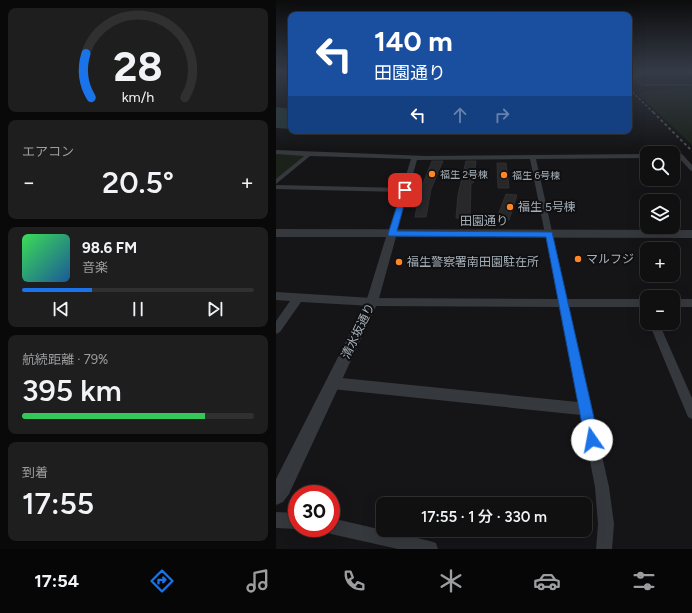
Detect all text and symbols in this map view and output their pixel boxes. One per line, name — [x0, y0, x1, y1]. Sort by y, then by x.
text: 140 m — [374, 24, 453, 58]
icon: left — [308, 28, 360, 80]
text: 28 — [113, 41, 163, 91]
text: 田園通り — [374, 62, 446, 84]
text: km/h — [122, 88, 154, 106]
icon: left — [407, 104, 429, 126]
icon: ahead — [449, 104, 471, 126]
icon: right — [491, 104, 513, 126]
text: エアコン — [22, 144, 74, 159]
map controls — [640, 146, 680, 330]
button: search — [640, 146, 680, 186]
text: 20.5° — [102, 164, 174, 201]
place label: 福生 2号棟 — [440, 168, 488, 181]
text: − — [22, 169, 36, 196]
text: + — [240, 169, 254, 196]
marker: 福生 2号棟 — [427, 169, 437, 179]
place label: 福生 6号棟 — [512, 169, 560, 182]
marker: 福生 6号棟 — [499, 170, 509, 180]
pin — [388, 173, 422, 207]
icon: arrive — [394, 179, 416, 201]
button: layers — [640, 194, 680, 234]
place label: 福生 5号棟 — [518, 200, 576, 214]
marker: 福生 5号棟 — [505, 202, 515, 212]
street label: 田園通り — [460, 214, 508, 228]
text: 98.6 FM — [82, 239, 137, 257]
button: + — [640, 242, 680, 282]
place label: マルフジ — [586, 252, 634, 266]
marker: マルフジ — [573, 254, 583, 264]
place label: 福生警察署南田園駐在所 — [407, 255, 539, 269]
marker: 福生警察署南田園駐在所 — [394, 257, 404, 267]
text: 音楽 — [82, 260, 108, 275]
button: − — [640, 290, 680, 330]
icon: previous — [50, 298, 72, 320]
icon: pause — [127, 298, 149, 320]
icon: next — [204, 298, 226, 320]
street label: 清水坂通り — [339, 301, 377, 361]
text: 航続距離 · 79% — [22, 352, 108, 367]
text: 395 km — [22, 372, 122, 409]
position arrow — [571, 419, 613, 461]
text: 到着 — [22, 465, 48, 480]
text: 17:55 — [22, 485, 94, 522]
speed limit sign: 30 — [288, 485, 340, 537]
text: 17:55 · 1 分 · 330 m — [421, 508, 547, 526]
icon: directions — [148, 567, 176, 595]
icon: music — [244, 567, 272, 595]
icon: phone — [340, 567, 368, 595]
icon: climate — [437, 567, 465, 595]
icon: car — [533, 567, 561, 595]
icon: filters — [630, 567, 658, 595]
text: 17:54 — [34, 570, 79, 592]

